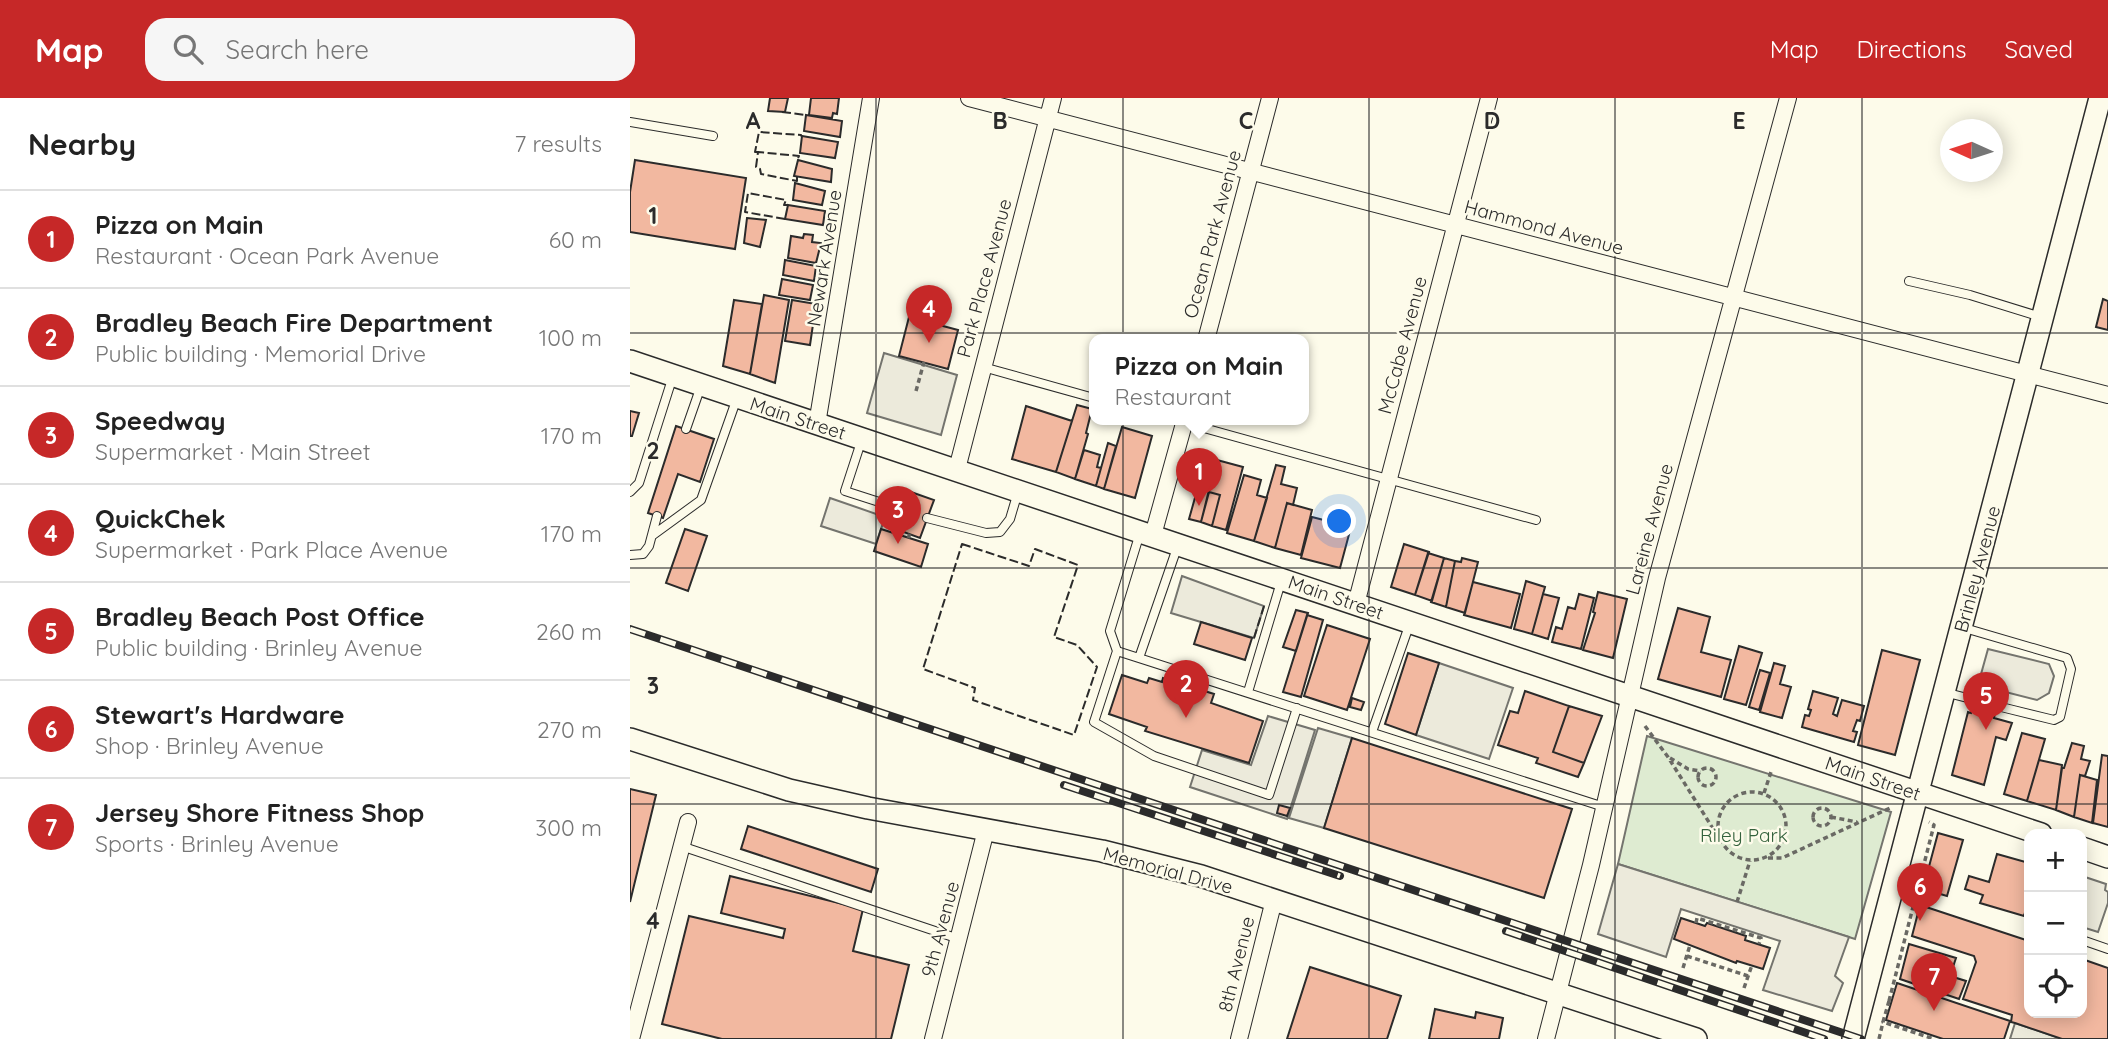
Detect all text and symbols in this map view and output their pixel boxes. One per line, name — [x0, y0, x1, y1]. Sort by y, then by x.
search box — [145, 18, 635, 81]
text: Map — [35, 29, 103, 70]
icon: search — [169, 30, 207, 68]
text: Search here — [225, 33, 369, 66]
text: Map — [1770, 34, 1819, 64]
text: Directions — [1857, 34, 1967, 64]
text: Saved — [2005, 34, 2073, 64]
text: A — [746, 106, 761, 135]
text: B — [992, 106, 1008, 135]
text: C — [1239, 106, 1253, 135]
text: D — [1484, 106, 1500, 135]
text: E — [1732, 106, 1746, 135]
north arrow — [1940, 119, 2003, 182]
text: Nearby — [28, 125, 136, 163]
text: 7 results — [514, 129, 602, 158]
street label: Ocean Park Avenue — [1178, 147, 1246, 321]
street label: Newark Avenue — [801, 188, 847, 328]
street label: Hammond Avenue — [1462, 194, 1626, 260]
street label: Park Place Avenue — [951, 196, 1017, 360]
text: 1 — [649, 201, 657, 230]
text: Pizza on Main — [95, 208, 264, 241]
text: 1 — [47, 225, 55, 254]
text: 60 m — [549, 225, 602, 254]
text: Restaurant · Ocean Park Avenue — [95, 241, 439, 270]
street label: McCabe Avenue — [1372, 273, 1432, 417]
pin: 4 — [906, 285, 952, 343]
text: Bradley Beach Fire Department — [95, 306, 493, 339]
text: 2 — [44, 323, 58, 352]
text: 100 m — [539, 323, 602, 352]
popup — [1089, 334, 1309, 425]
text: Public building · Memorial Drive — [95, 339, 426, 368]
text: Pizza on Main — [1115, 349, 1283, 382]
text: Restaurant — [1115, 382, 1232, 411]
street label: Main Street — [747, 391, 849, 445]
text: Speedway — [95, 404, 226, 437]
text: 3 — [45, 421, 57, 450]
text: 170 m — [541, 421, 602, 450]
text: 2 — [646, 436, 660, 465]
text: Supermarket · Main Street — [95, 437, 371, 466]
pin: 1 — [1176, 448, 1222, 506]
street label: Lareine Avenue — [1620, 461, 1678, 597]
pin: 3 — [875, 486, 921, 544]
text: QuickChek — [95, 502, 226, 535]
street label: Brinley Avenue — [1949, 503, 2005, 635]
your location — [1322, 504, 1356, 538]
text: 4 — [44, 519, 58, 548]
text: 170 m — [541, 519, 602, 548]
text: Supermarket · Park Place Avenue — [95, 535, 448, 564]
street label: Main Street — [1285, 569, 1387, 625]
text: Bradley Beach Post Office — [95, 600, 425, 633]
text: 5 — [44, 617, 58, 646]
text: 260 m — [536, 617, 602, 646]
text: Public building · Brinley Avenue — [95, 633, 423, 662]
pin: 2 — [1163, 660, 1209, 718]
text: 3 — [647, 671, 659, 700]
pin: 5 — [1963, 672, 2009, 730]
text: Stewart's Hardware — [95, 698, 345, 731]
text: 6 — [45, 715, 57, 744]
text: 270 m — [537, 715, 602, 744]
text: Shop · Brinley Avenue — [95, 731, 324, 760]
street label: Main Street — [1822, 750, 1924, 806]
text: Jersey Shore Fitness Shop — [95, 796, 424, 829]
text: 7 — [45, 813, 57, 842]
text: 300 m — [535, 813, 602, 842]
park label: Riley Park — [1700, 823, 1788, 847]
text: Sports · Brinley Avenue — [95, 829, 339, 858]
map controls — [2024, 829, 2087, 1018]
button: + — [2024, 829, 2087, 892]
street label: Memorial Drive — [1100, 841, 1236, 899]
pin: 6 — [1897, 863, 1943, 921]
street label: 9th Avenue — [916, 879, 964, 979]
button: − — [2024, 892, 2087, 955]
text: 4 — [646, 906, 660, 935]
street label: 8th Avenue — [1213, 914, 1259, 1014]
pin: 7 — [1911, 953, 1957, 1011]
button: locate — [2024, 955, 2087, 1018]

